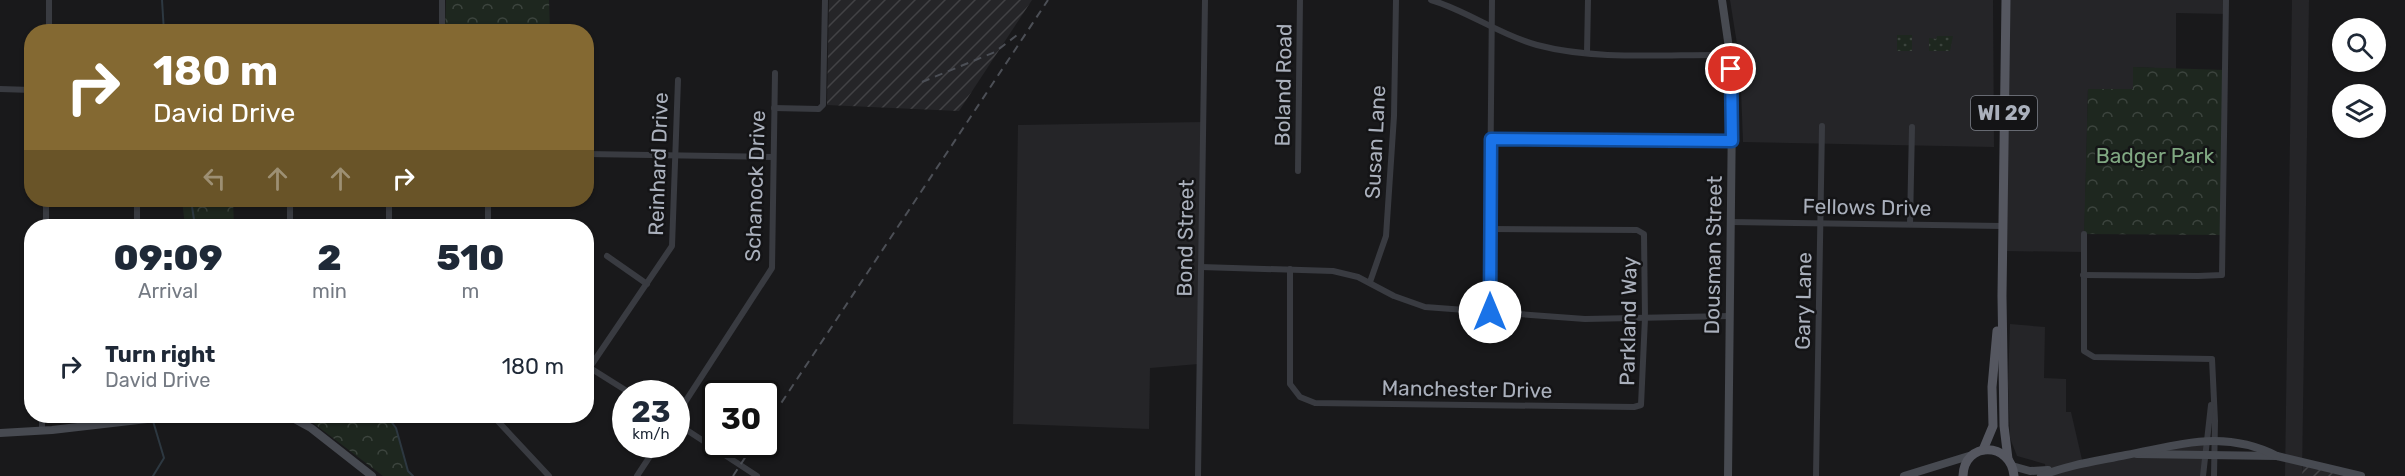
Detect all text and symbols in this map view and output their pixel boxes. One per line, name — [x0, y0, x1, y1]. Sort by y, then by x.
map controls — [2332, 18, 2386, 138]
button: search — [2332, 18, 2386, 72]
street label: Boland Road — [1269, 23, 1297, 147]
pin — [1705, 43, 1756, 94]
text: 180 m — [153, 46, 278, 96]
icon: right — [54, 48, 132, 126]
icon: arrive — [1714, 52, 1747, 85]
button: layers — [2332, 84, 2386, 138]
street label: Susan Lane — [1360, 85, 1390, 199]
street label: Reinhard Drive — [643, 92, 673, 236]
road number: WI 29 — [1971, 96, 2037, 130]
text: David Drive — [153, 97, 295, 129]
street label: Schanock Drive — [740, 110, 770, 262]
park label: Badger Park — [2096, 143, 2215, 168]
icon: left — [198, 162, 231, 195]
icon: ahead — [261, 162, 294, 195]
icon: ahead — [324, 162, 357, 195]
icon: right — [387, 162, 420, 195]
street label: Dousman Street — [1699, 175, 1727, 335]
street label: Bond Street — [1171, 179, 1199, 297]
street label: Fellows Drive — [1802, 193, 1932, 221]
text: 09:09 — [114, 236, 223, 279]
text: 2 — [317, 236, 342, 279]
text: 510 — [436, 236, 504, 279]
street label: Gary Lane — [1790, 252, 1816, 350]
street label: Parkland Way — [1614, 256, 1642, 386]
text: Arrival — [138, 279, 198, 303]
text: min — [312, 279, 347, 303]
text: m — [462, 279, 479, 303]
position arrow — [1458, 280, 1522, 344]
text: Turn right — [105, 341, 215, 368]
icon: right — [54, 350, 87, 383]
text: 180 m — [502, 353, 564, 380]
text: David Drive — [105, 368, 210, 392]
street label: Manchester Drive — [1381, 375, 1553, 403]
speed limit sign: 30 — [702, 380, 780, 458]
text: 23 — [631, 394, 671, 430]
text: km/h — [632, 425, 670, 443]

